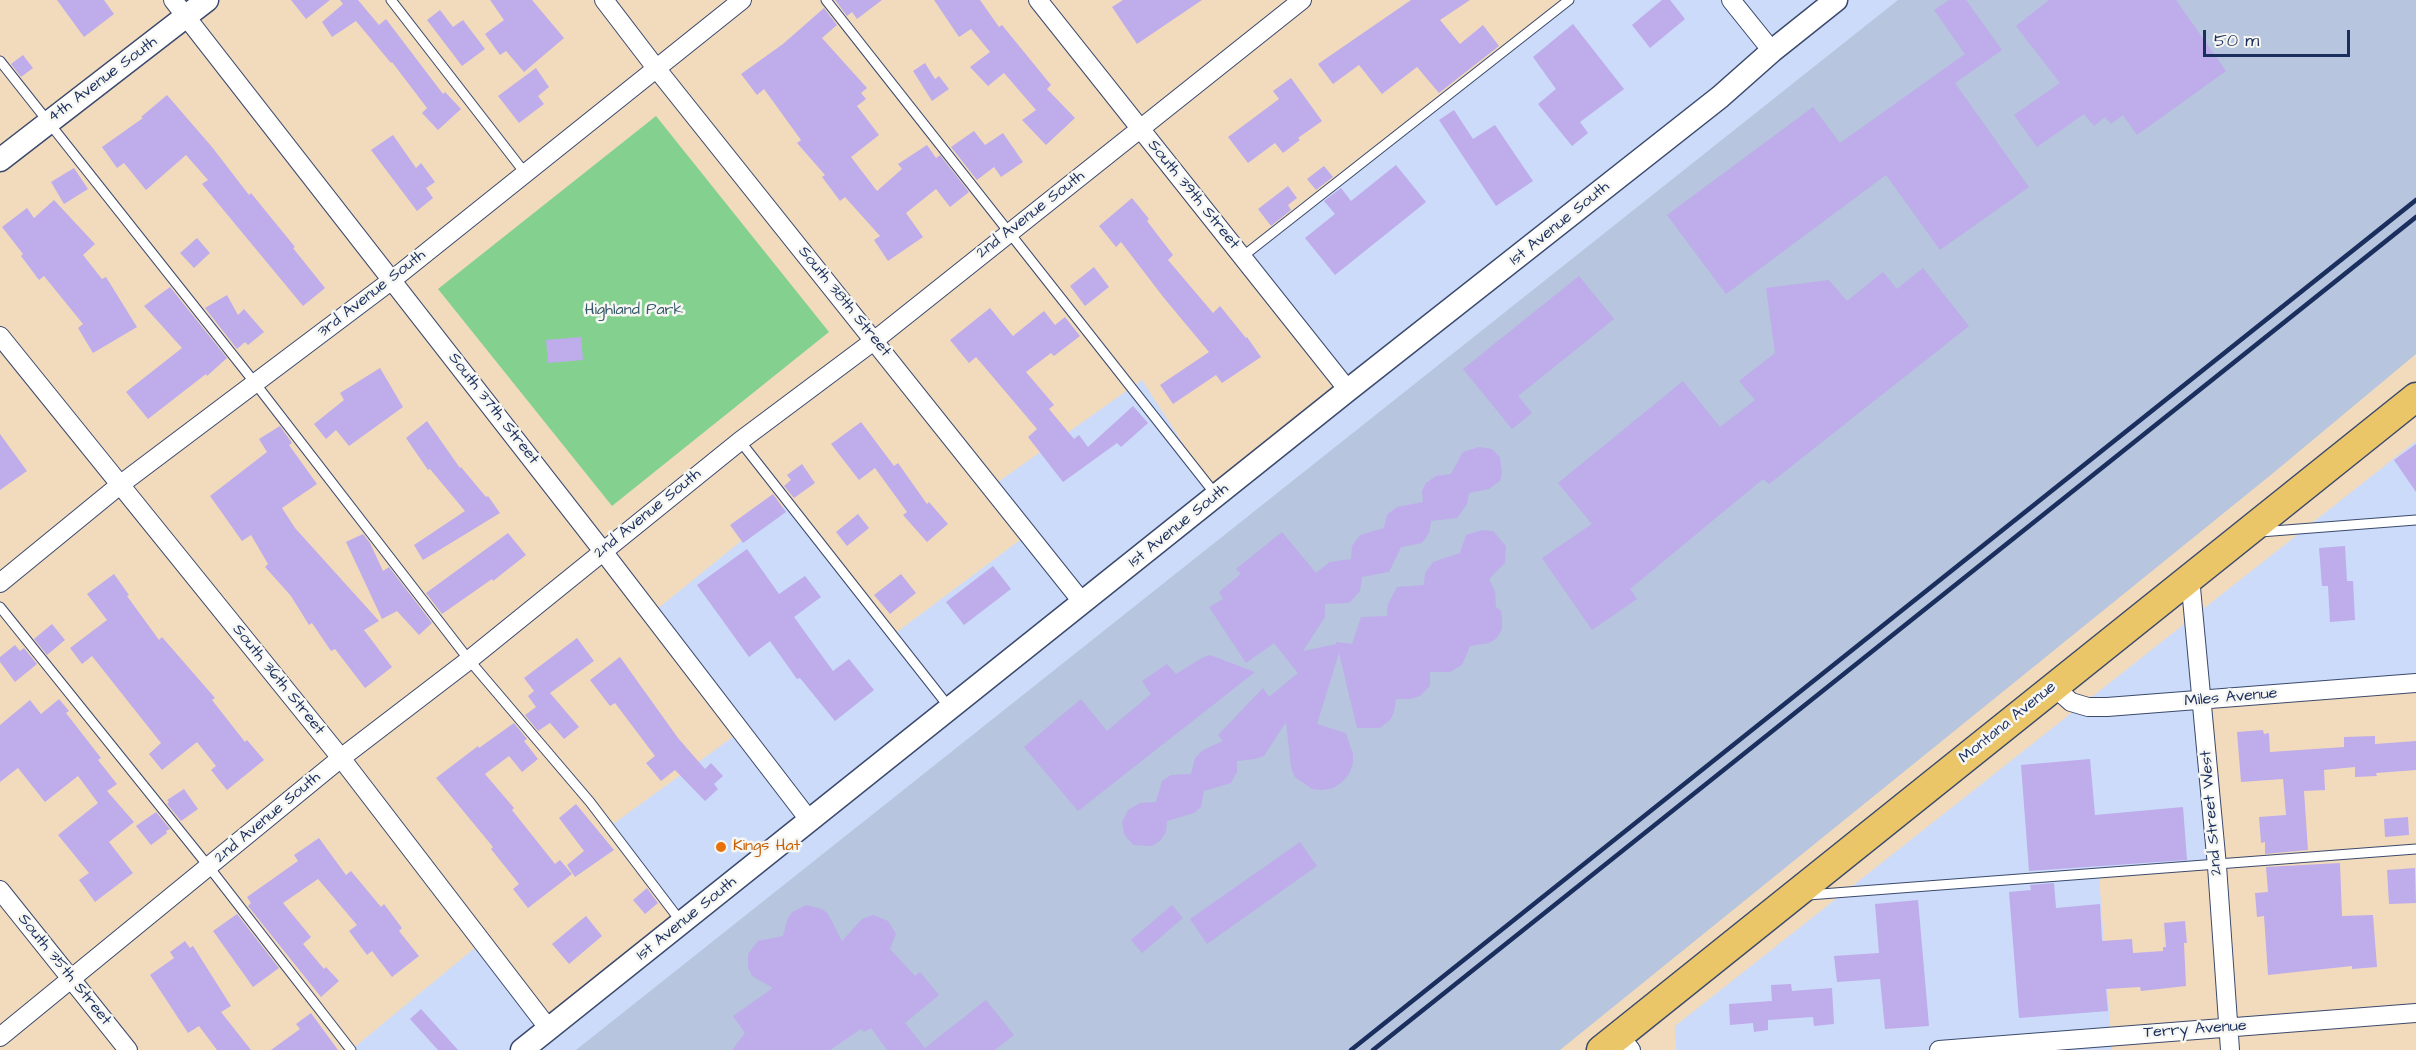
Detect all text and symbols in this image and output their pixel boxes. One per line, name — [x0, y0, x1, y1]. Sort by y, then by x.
scale bar — [2206, 18, 2353, 56]
text: 50 m — [2214, 28, 2259, 53]
street label: 4th Avenue South — [45, 33, 161, 127]
street label: South 39th Street — [1143, 136, 1243, 254]
street label: 2nd Avenue South — [973, 167, 1089, 263]
street label: 1st Avenue South — [1506, 178, 1614, 270]
street label: South 38th Street — [793, 243, 895, 361]
street label: 3rd Avenue South — [314, 246, 430, 342]
park label: Highland Park — [585, 301, 683, 321]
street label: South 37th Street — [443, 349, 543, 469]
street label: 2nd Avenue South — [591, 465, 705, 563]
street label: 1st Avenue South — [1125, 480, 1233, 572]
street label: South 36th Street — [228, 621, 328, 739]
street label: Montana Avenue — [1956, 678, 2060, 768]
street label: Miles Avenue — [2184, 684, 2278, 712]
street label: 2nd Street West — [2197, 750, 2227, 876]
street label: 2nd Avenue South — [211, 768, 325, 868]
place label: Kings Hat — [733, 837, 800, 857]
marker: Kings Hat — [714, 840, 728, 854]
street label: 1st Avenue South — [633, 873, 741, 965]
street label: South 35th Street — [13, 910, 115, 1030]
street label: Terry Avenue — [2143, 1017, 2247, 1043]

